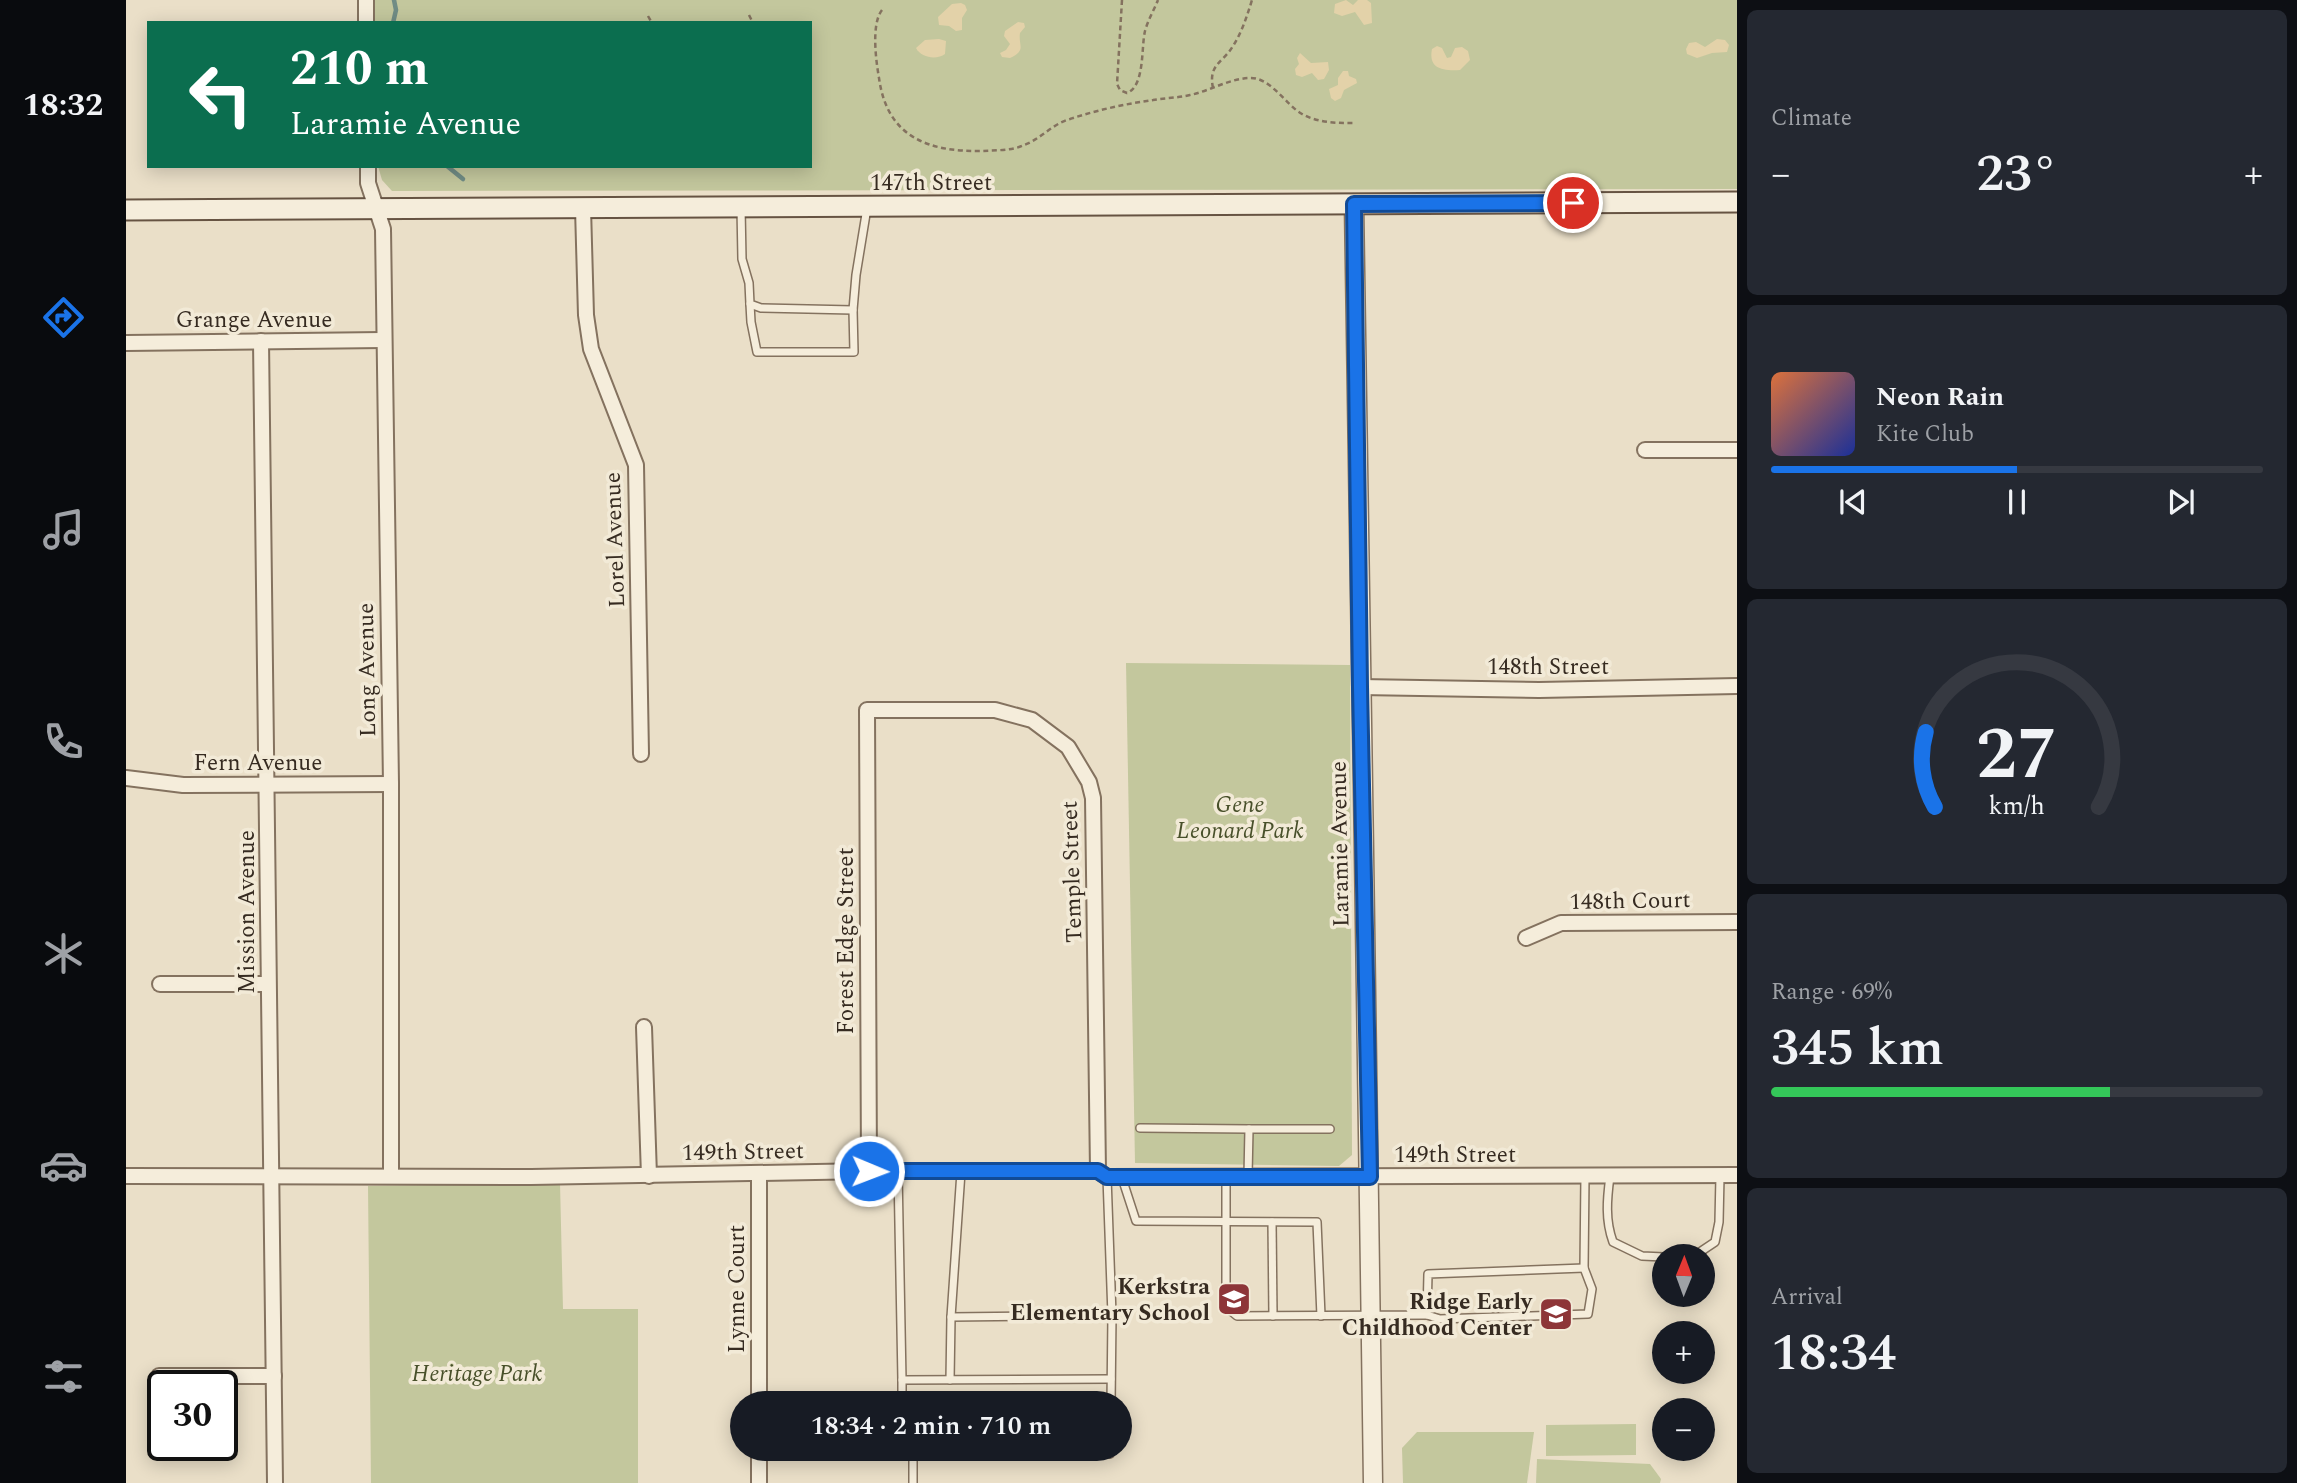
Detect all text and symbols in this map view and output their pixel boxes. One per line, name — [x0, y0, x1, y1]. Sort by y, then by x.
text: 210 m — [290, 32, 429, 107]
icon: left — [175, 49, 266, 140]
text: 18:32 — [23, 81, 103, 130]
text: Laramie Avenue — [290, 100, 521, 149]
text: Climate — [1771, 101, 1852, 136]
text: 23° — [1976, 135, 2058, 214]
text: − — [1771, 146, 1790, 204]
text: + — [2244, 146, 2263, 204]
street label: 147th Street — [870, 166, 992, 201]
pin — [1543, 173, 1603, 233]
icon: arrive — [1554, 184, 1592, 222]
icon: directions — [39, 293, 88, 342]
street label: Grange Avenue — [176, 303, 332, 338]
text: Neon Rain — [1876, 377, 2004, 417]
text: Kite Club — [1876, 417, 1974, 452]
street label: Lorel Avenue — [596, 472, 635, 608]
icon: previous — [1834, 483, 1872, 521]
icon: pause — [1998, 483, 2036, 521]
icon: next — [2162, 483, 2200, 521]
icon: music — [39, 505, 88, 554]
street label: Long Avenue — [349, 602, 386, 738]
street label: 148th Street — [1487, 650, 1609, 685]
text: 27 — [1976, 701, 2058, 812]
icon: phone — [39, 717, 88, 766]
street label: Fern Avenue — [194, 746, 322, 781]
street label: Laramie Avenue — [1322, 761, 1359, 927]
park label: Gene Leonard Park — [1176, 788, 1304, 849]
text: km/h — [1989, 788, 2045, 826]
street label: Temple Street — [1053, 800, 1092, 944]
street label: Mission Avenue — [230, 830, 265, 994]
street label: Forest Edge Street — [829, 847, 864, 1035]
street label: 148th Court — [1569, 883, 1691, 920]
icon: climate — [39, 929, 88, 978]
text: Range · 69% — [1771, 975, 1892, 1010]
text: 345 km — [1771, 1009, 1944, 1088]
street label: 149th Street — [682, 1134, 804, 1171]
position arrow — [832, 1134, 906, 1208]
street label: 149th Street — [1394, 1138, 1516, 1173]
icon: car — [39, 1141, 88, 1190]
street label: Lynne Court — [720, 1225, 755, 1353]
north arrow — [1652, 1244, 1715, 1307]
map controls — [1652, 1244, 1715, 1461]
place label: Kerkstra Elementary School — [1010, 1270, 1210, 1331]
school or university icon: Kerkstra Elementary School — [1215, 1280, 1253, 1318]
text: Arrival — [1771, 1280, 1843, 1315]
place label: Ridge Early Childhood Center — [1342, 1285, 1533, 1346]
school or university icon: Ridge Early Childhood Center — [1537, 1295, 1575, 1333]
text: 18:34 — [1771, 1314, 1896, 1393]
button: + — [1652, 1321, 1715, 1384]
icon: filters — [39, 1352, 88, 1401]
park label: Heritage Park — [412, 1357, 542, 1392]
speed limit sign: 30 — [147, 1370, 238, 1461]
button: − — [1652, 1398, 1715, 1461]
text: 18:34 · 2 min · 710 m — [811, 1406, 1051, 1446]

